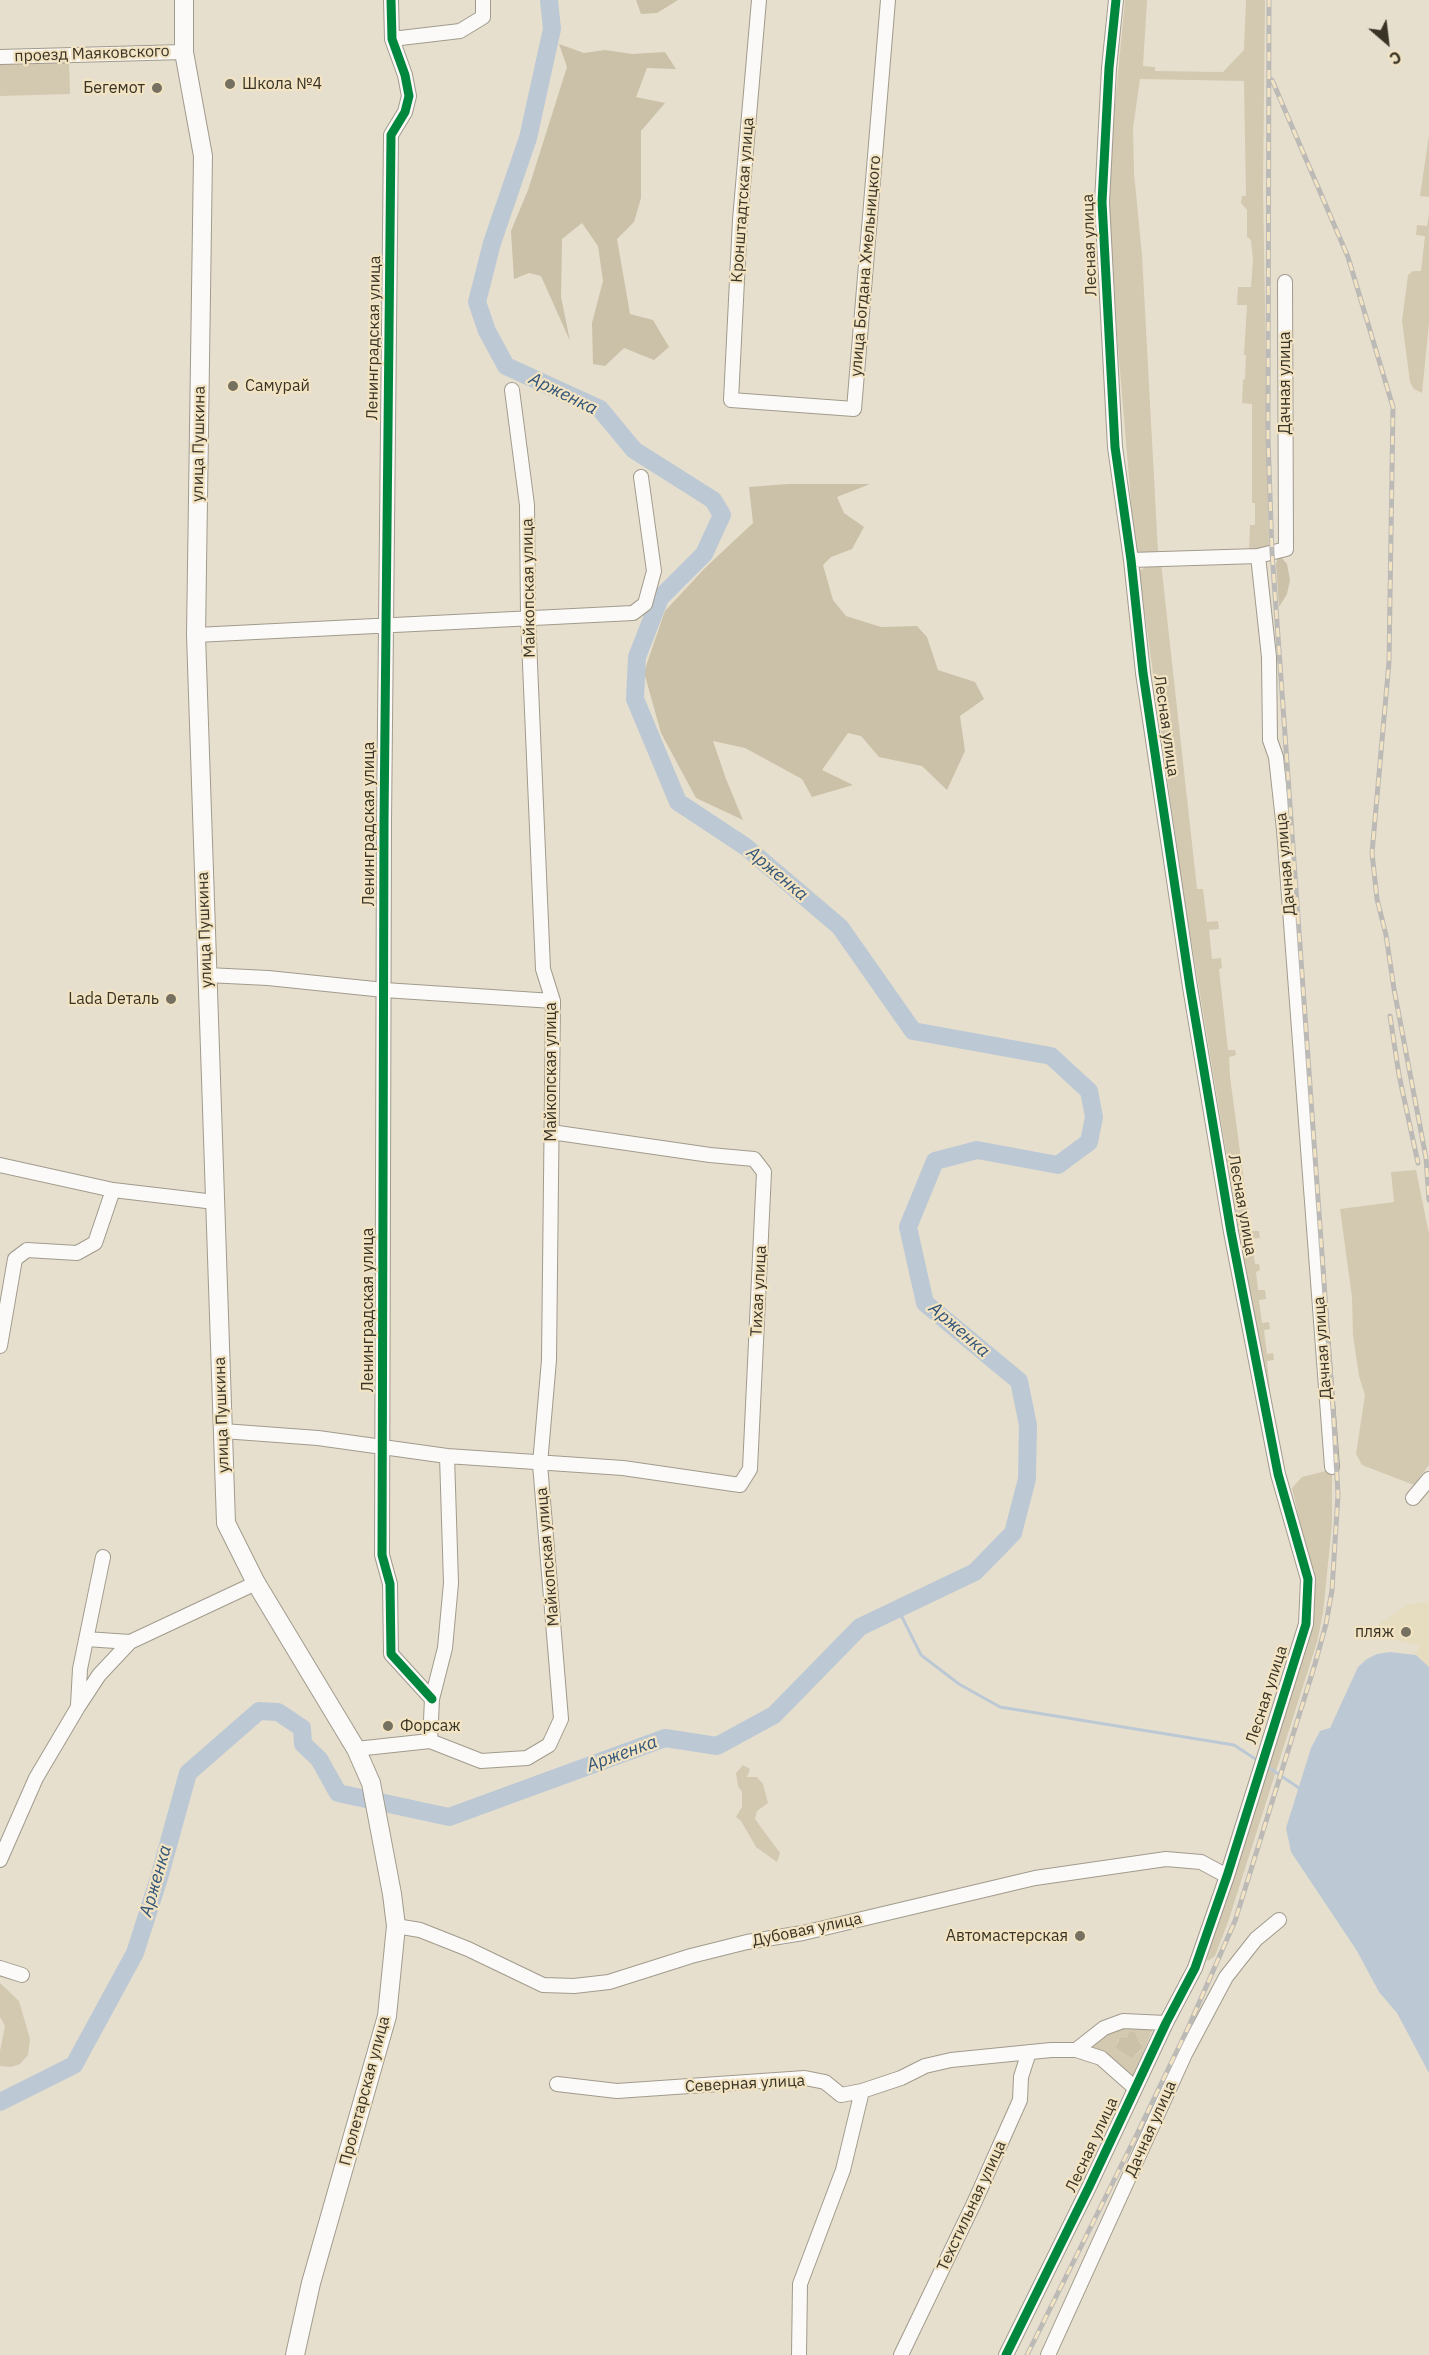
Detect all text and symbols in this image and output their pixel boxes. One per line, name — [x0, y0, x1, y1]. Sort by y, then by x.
north arrow — [1357, 12, 1417, 72]
street label: проезд Маяковского — [14, 42, 170, 66]
text: С — [1386, 47, 1405, 69]
place label: Школа №4 — [242, 74, 322, 94]
marker: Школа №4 — [223, 77, 237, 91]
place label: Бегемот — [83, 78, 145, 98]
marker: Бегемот — [150, 81, 164, 95]
street label: Кронштадтская улица — [728, 117, 758, 283]
street label: улица Богдана Хмельницкого — [847, 155, 885, 377]
street label: Лесная улица — [1079, 194, 1101, 296]
street label: Ленинградская улица — [363, 256, 385, 420]
street label: Дачная улица — [1275, 331, 1295, 435]
water label: Арженка — [525, 368, 601, 420]
place label: Самурай — [245, 376, 310, 396]
marker: Самурай — [226, 379, 240, 393]
street label: улица Пушкина — [188, 386, 210, 502]
street label: Майкопская улица — [518, 518, 540, 658]
street label: Лесная улица — [1149, 674, 1183, 778]
street label: Ленинградская улица — [359, 742, 379, 906]
street label: Дачная улица — [1272, 812, 1300, 916]
water label: Арженка — [742, 842, 812, 906]
street label: улица Пушкина — [193, 872, 217, 988]
place label: Lada Dеталь — [68, 989, 159, 1009]
marker: Lada Dеталь — [164, 992, 178, 1006]
street label: Майкопская улица — [541, 1002, 561, 1142]
street label: Лесная улица — [1224, 1153, 1260, 1257]
street label: Ленинградская улица — [358, 1228, 378, 1392]
street label: Тихая улица — [747, 1245, 771, 1337]
street label: Дачная улица — [1310, 1296, 1336, 1400]
water label: Арженка — [924, 1298, 994, 1362]
street label: улица Пушкина — [210, 1357, 234, 1473]
street label: Майкопская улица — [532, 1487, 564, 1627]
place label: пляж — [1355, 1622, 1394, 1642]
marker: пляж — [1399, 1625, 1413, 1639]
street label: Лесная улица — [1242, 1643, 1292, 1747]
place label: Форсаж — [400, 1716, 461, 1736]
marker: Форсаж — [381, 1719, 395, 1733]
water label: Арженка — [584, 1731, 660, 1777]
water label: Арженка — [135, 1843, 177, 1919]
street label: Дубовая улица — [750, 1909, 864, 1951]
place label: Автомастерская — [946, 1926, 1068, 1946]
marker: Автомастерская — [1073, 1929, 1087, 1943]
street label: Пролетарская улица — [336, 2014, 394, 2168]
street label: Северная улица — [684, 2071, 806, 2097]
street label: Дачная улица — [1121, 2078, 1181, 2180]
street label: Лесная улица — [1062, 2095, 1122, 2195]
street label: Техстильная улица — [933, 2138, 1011, 2274]

